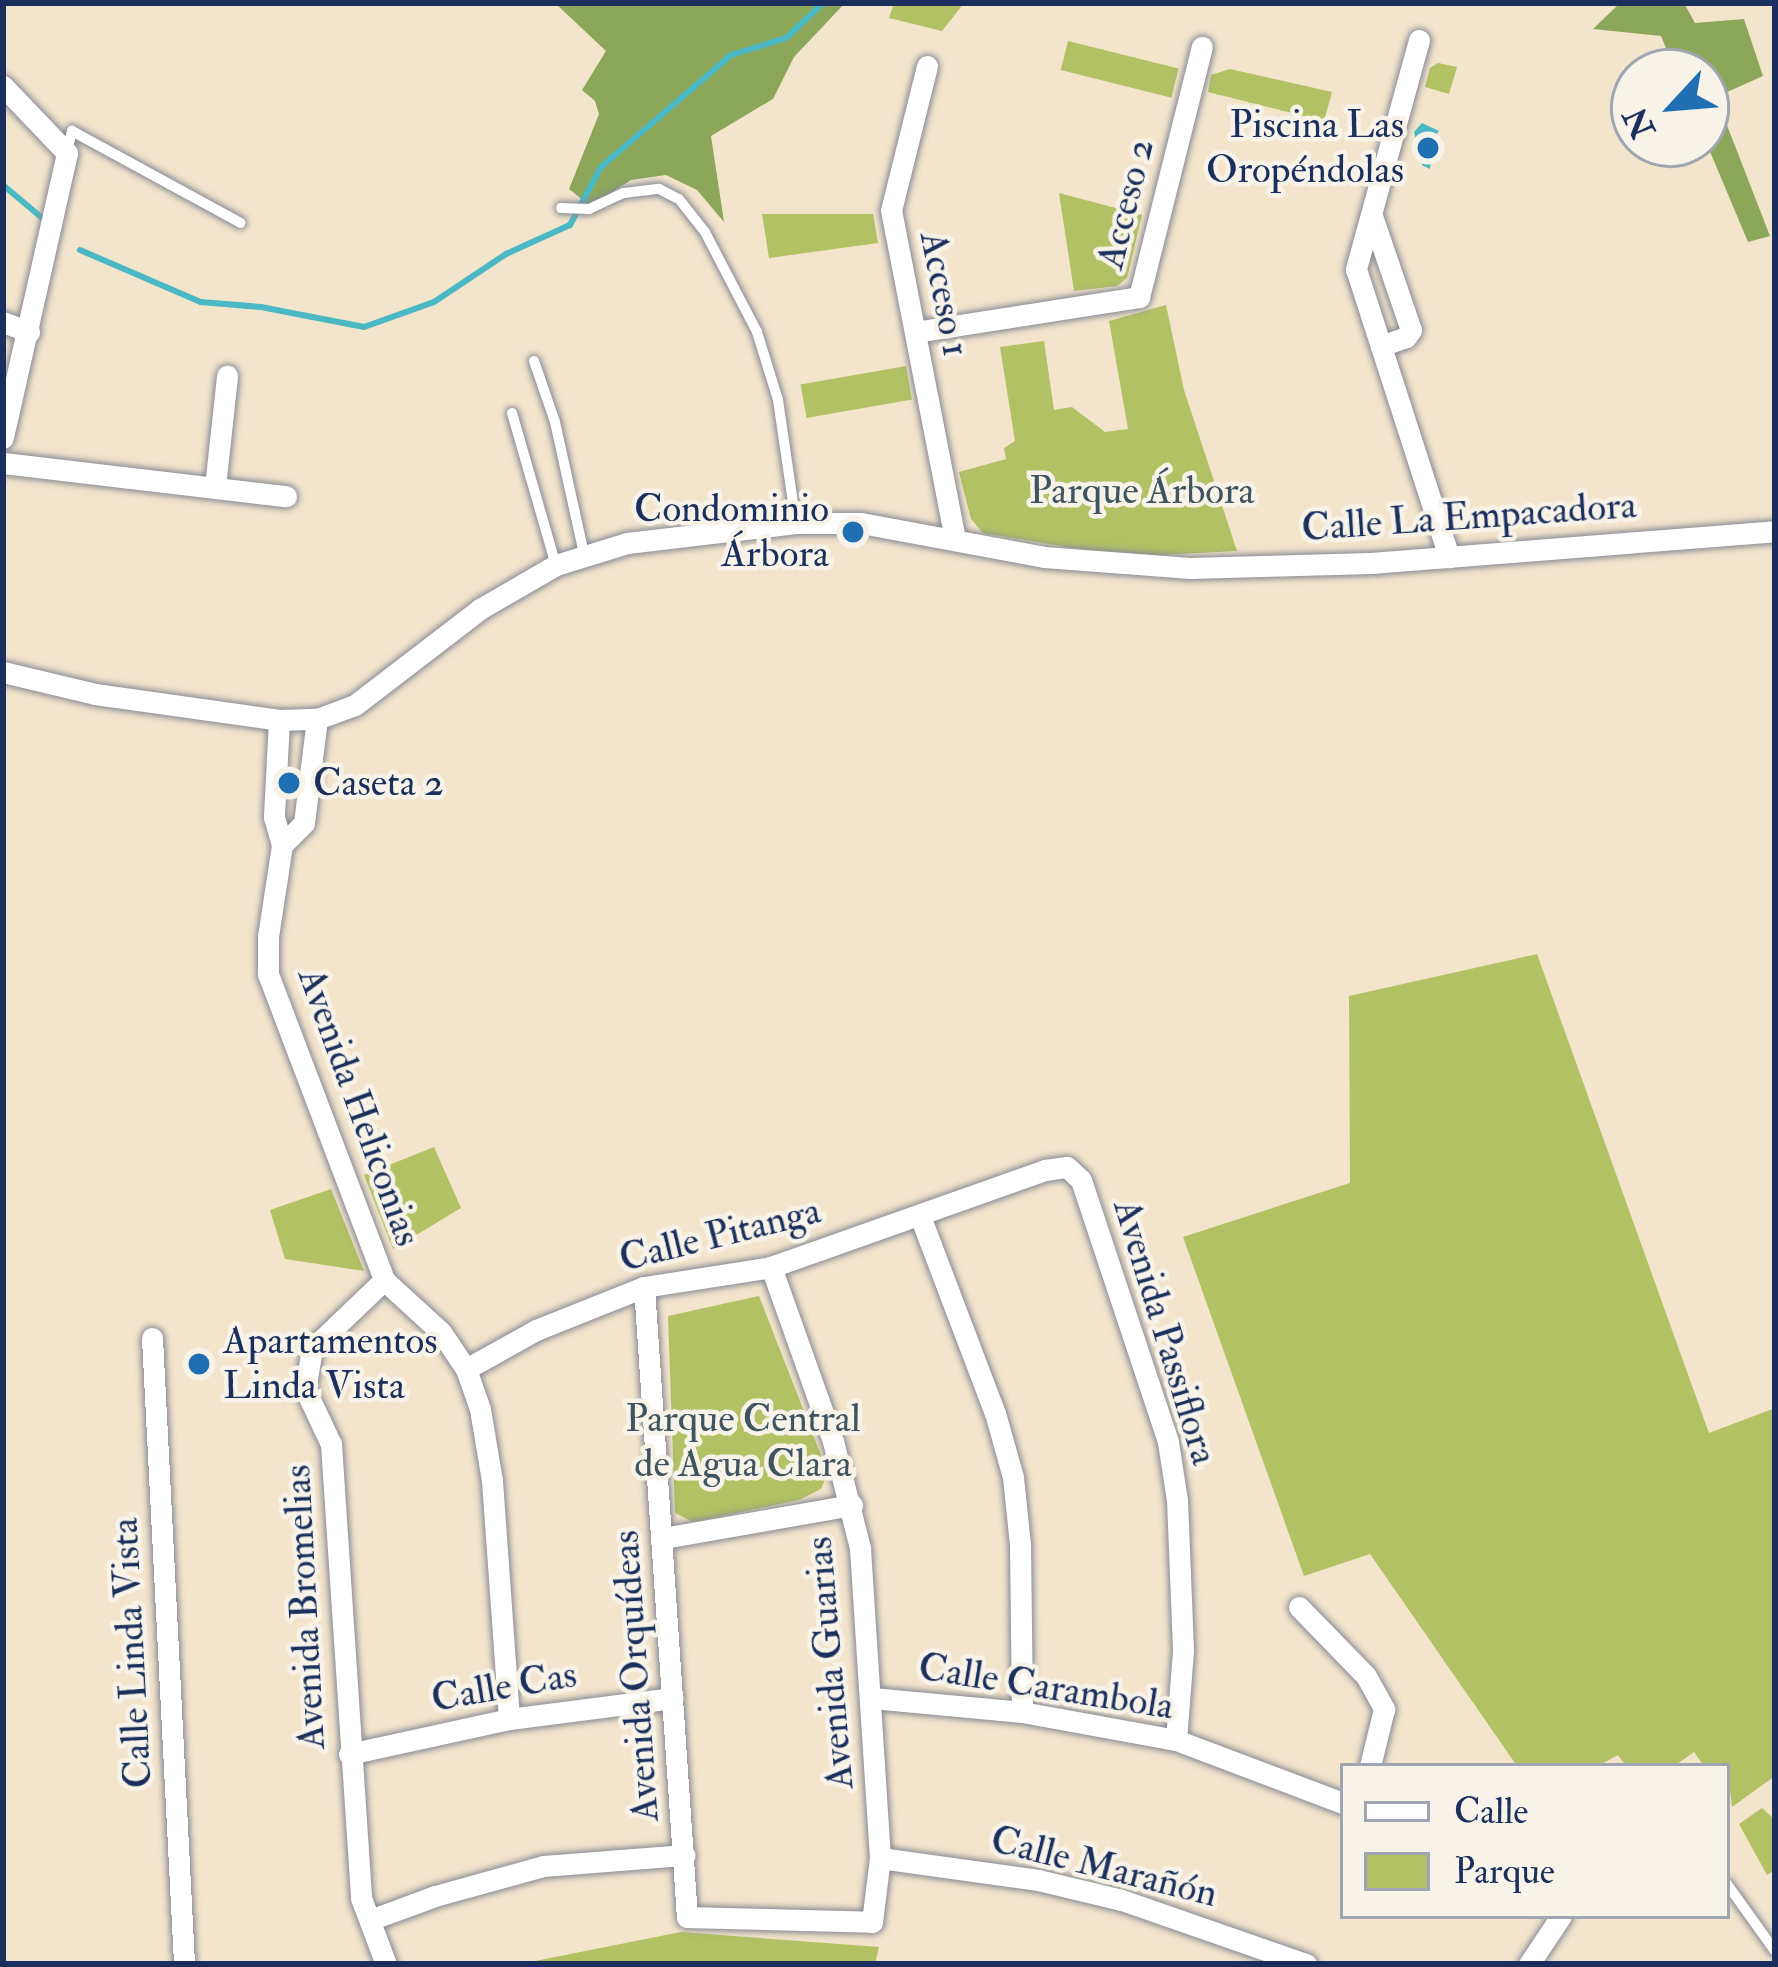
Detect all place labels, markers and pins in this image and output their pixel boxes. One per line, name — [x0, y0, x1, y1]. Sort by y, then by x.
place label: Piscina Las Oropéndolas — [1206, 103, 1404, 194]
marker: Piscina Las Oropéndolas — [1415, 135, 1441, 161]
place label: Condominio Árbora — [634, 487, 829, 578]
marker: Condominio Árbora — [840, 519, 866, 545]
place label: Caseta 2 — [313, 760, 444, 806]
marker: Caseta 2 — [276, 770, 302, 796]
place label: Apartamentos Linda Vista — [223, 1319, 438, 1410]
marker: Apartamentos Linda Vista — [186, 1351, 212, 1377]

